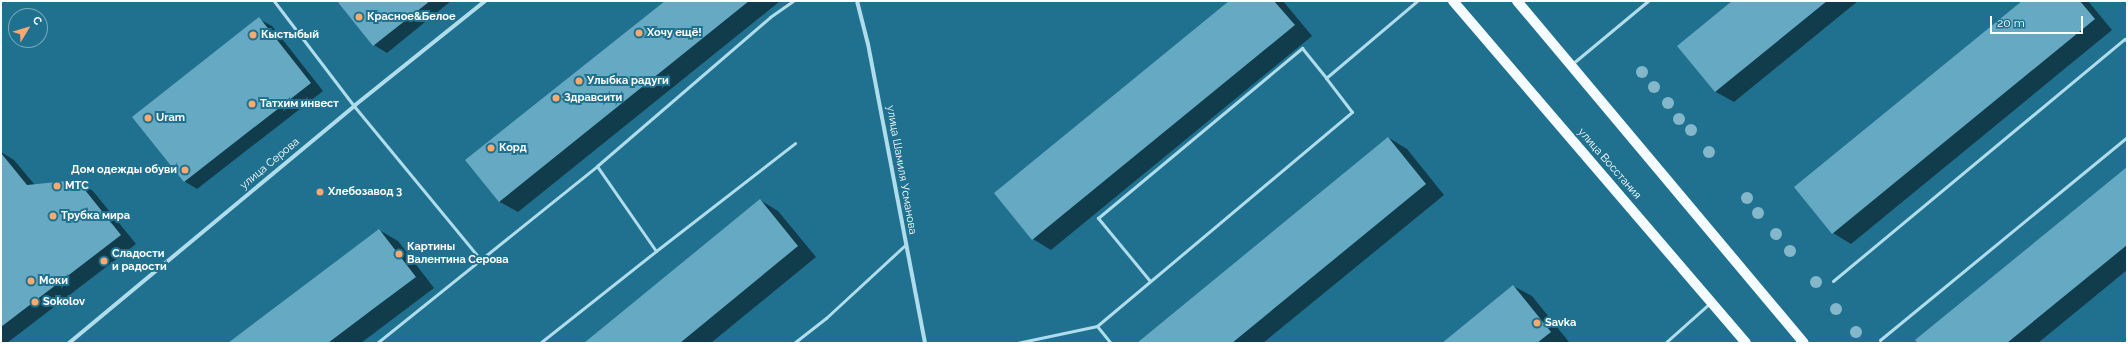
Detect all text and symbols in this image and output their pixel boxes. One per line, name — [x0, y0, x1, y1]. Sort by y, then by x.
north arrow — [8, 8, 48, 48]
scale bar — [1992, 8, 2085, 34]
place label: Красное&Белое — [367, 10, 456, 24]
marker: Красное&Белое — [354, 12, 364, 22]
text: С — [30, 14, 45, 28]
text: 20 m — [1997, 16, 2025, 30]
place label: Хочу ещё! — [647, 26, 702, 40]
place label: Кыстыбый — [261, 28, 319, 42]
marker: Хочу ещё! — [634, 28, 644, 38]
marker: Кыстыбый — [248, 30, 258, 40]
place label: Улыбка радуги — [587, 74, 669, 88]
marker: Улыбка радуги — [574, 76, 584, 86]
place label: Здравсити — [564, 91, 622, 105]
marker: Здравсити — [551, 93, 561, 103]
place label: Татхим инвест — [260, 97, 339, 111]
marker: Татхим инвест — [247, 99, 257, 109]
street label: улица Шамиля Усманова — [883, 104, 919, 236]
place label: Uram — [156, 111, 185, 125]
marker: Uram — [143, 113, 153, 123]
street label: улица Восстания — [1575, 126, 1643, 202]
street label: улица Серова — [238, 135, 302, 193]
place label: Корд — [499, 141, 527, 155]
marker: Корд — [486, 143, 496, 153]
place label: Дом одежды обуви — [71, 163, 177, 177]
marker: Дом одежды обуви — [180, 165, 190, 175]
place label: МТС — [65, 179, 89, 193]
marker: МТС — [52, 181, 62, 191]
place label: Хлебозавод 3 — [328, 185, 402, 199]
marker: Хлебозавод 3 — [315, 187, 325, 197]
place label: Трубка мира — [61, 209, 130, 223]
marker: Трубка мира — [48, 211, 58, 221]
place label: Картины Валентина Серова — [407, 241, 509, 267]
place label: Сладости и радости — [112, 248, 167, 274]
marker: Картины Валентина Серова — [394, 249, 404, 259]
marker: Сладости и радости — [99, 256, 109, 266]
place label: Моки — [39, 274, 68, 288]
marker: Моки — [26, 276, 36, 286]
place label: Sokolov — [43, 295, 85, 309]
marker: Sokolov — [30, 297, 40, 307]
place label: Savka — [1545, 316, 1576, 330]
marker: Savka — [1532, 318, 1542, 328]

